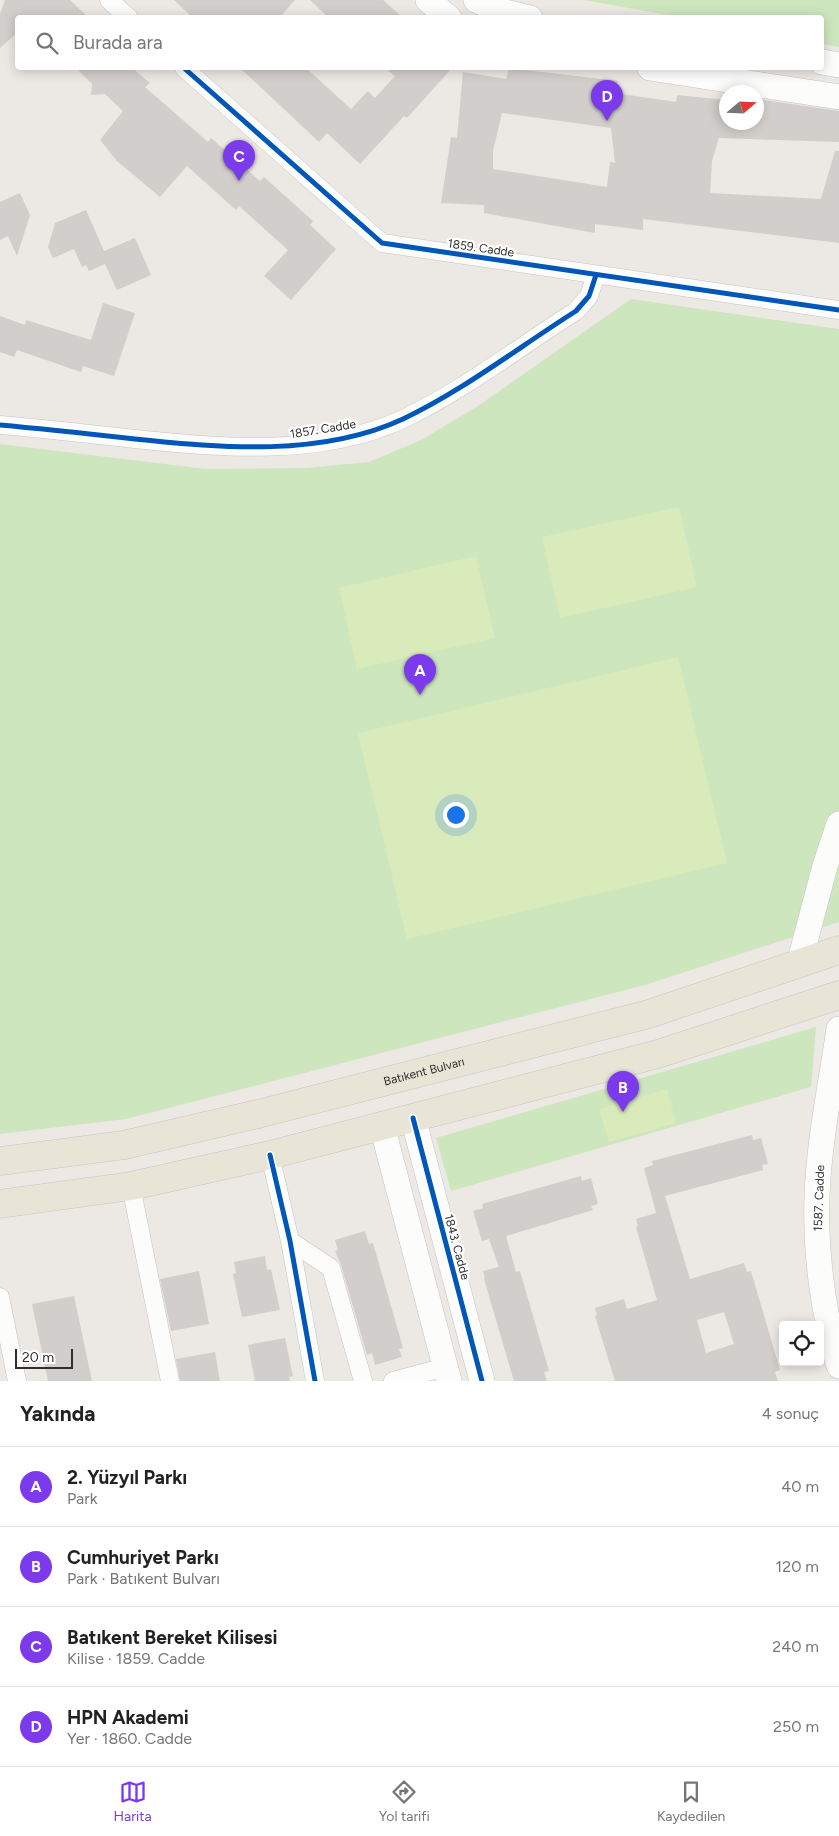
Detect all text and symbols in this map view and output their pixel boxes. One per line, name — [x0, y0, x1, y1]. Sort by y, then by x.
search box — [15, 15, 824, 70]
icon: search — [33, 29, 61, 57]
text: Burada ara — [73, 31, 163, 54]
pin: D — [591, 80, 623, 121]
north arrow — [719, 85, 764, 130]
pin: C — [223, 140, 255, 181]
street label: 1859. Cadde — [447, 236, 516, 260]
street label: 1857. Cadde — [289, 417, 357, 441]
pin: A — [404, 654, 436, 695]
your location — [443, 802, 469, 828]
street label: Batıkent Bulvarı — [382, 1054, 466, 1089]
pin: B — [607, 1071, 639, 1112]
street label: 1587. Cadde — [811, 1164, 827, 1231]
street label: 1843. Cadde — [442, 1213, 473, 1282]
map controls — [779, 1321, 824, 1366]
button: locate — [779, 1321, 824, 1366]
scale bar — [15, 1346, 72, 1369]
text: 20 m — [22, 1349, 54, 1366]
text: Yakında — [20, 1401, 95, 1426]
text: 4 sonuç — [762, 1404, 819, 1423]
text: 2. Yüzyıl Parkı — [67, 1466, 187, 1489]
text: A — [30, 1477, 42, 1496]
text: 40 m — [781, 1477, 819, 1496]
text: Park — [67, 1489, 97, 1508]
text: Cumhuriyet Parkı — [67, 1546, 219, 1569]
text: B — [31, 1557, 41, 1576]
text: 120 m — [776, 1557, 819, 1576]
text: Park · Batıkent Bulvarı — [67, 1569, 220, 1588]
text: Batıkent Bereket Kilisesi — [67, 1626, 277, 1649]
text: C — [30, 1637, 42, 1656]
text: 240 m — [772, 1637, 819, 1656]
text: Kilise · 1859. Cadde — [67, 1649, 205, 1668]
text: HPN Akademi — [67, 1706, 189, 1729]
text: D — [30, 1717, 42, 1736]
text: 250 m — [773, 1717, 819, 1736]
text: Yer · 1860. Cadde — [67, 1729, 192, 1748]
tab: Harita — [114, 1778, 152, 1825]
tab: Yol tarifi — [379, 1778, 430, 1825]
tab: Kaydedilen — [657, 1778, 725, 1825]

